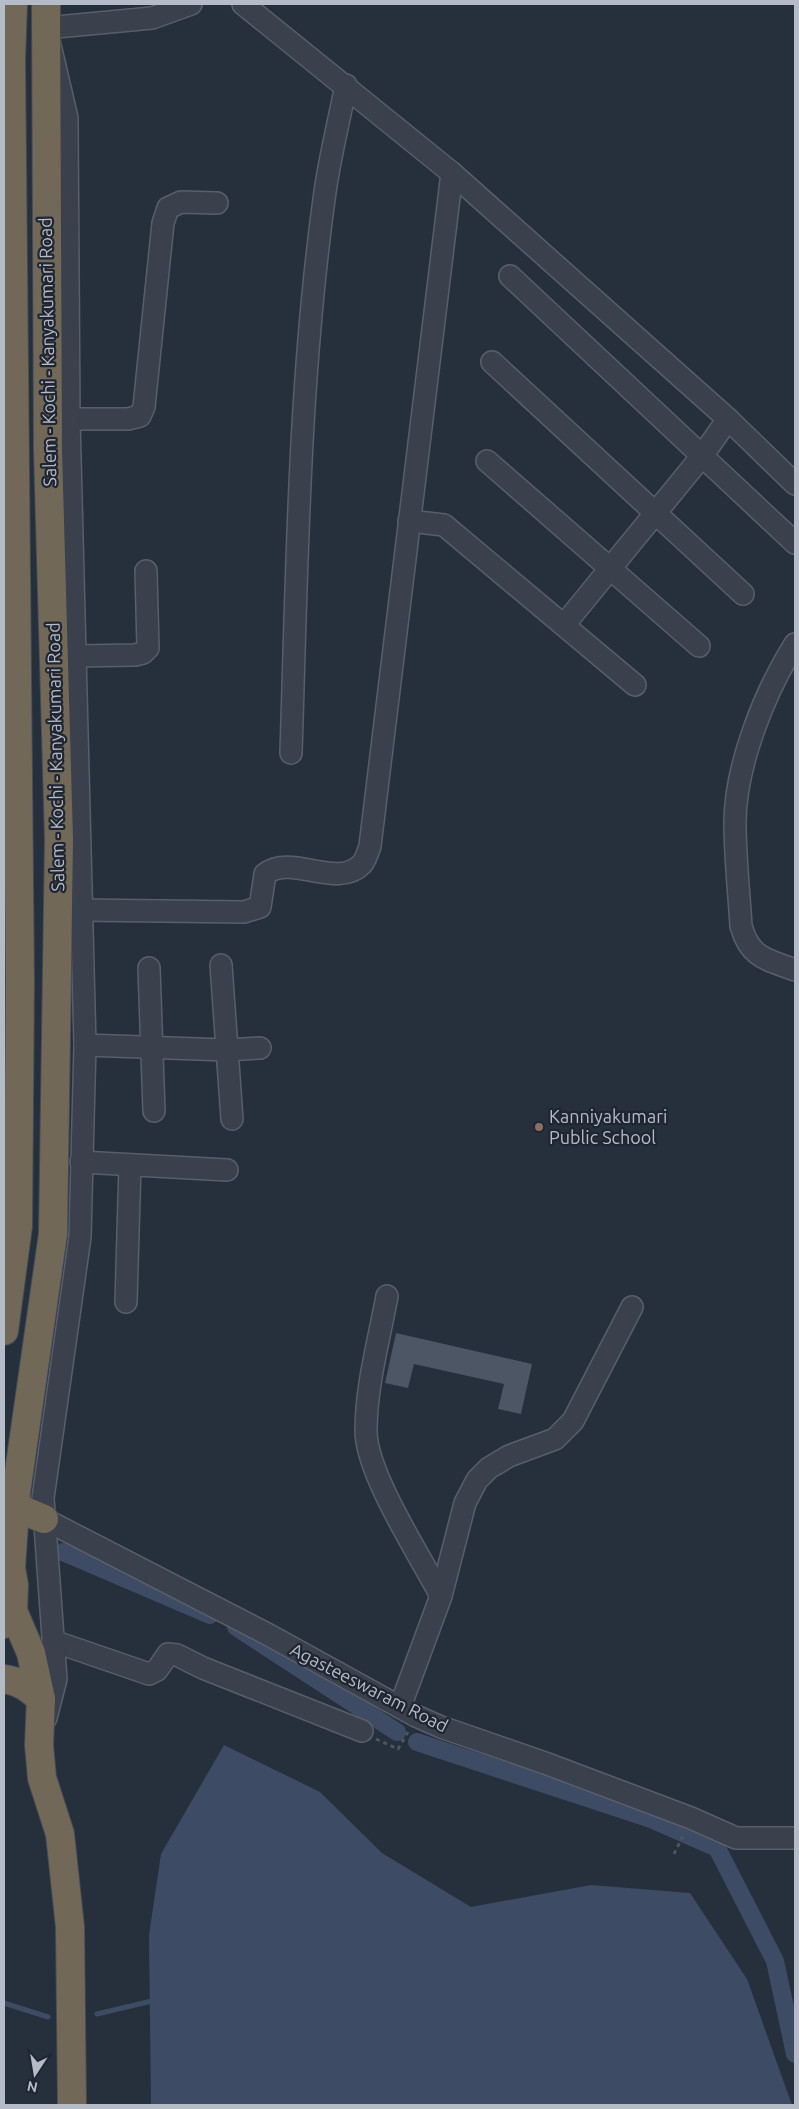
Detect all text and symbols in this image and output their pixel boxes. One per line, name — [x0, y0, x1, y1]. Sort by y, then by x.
street label: Salem - Kochi - Kanyakumari Road — [35, 217, 59, 487]
street label: Salem - Kochi - Kanyakumari Road — [43, 622, 67, 892]
place label: Kanniyakumari Public School — [549, 1106, 667, 1147]
marker: Kanniyakumari Public School — [533, 1121, 545, 1133]
street label: Agasteeswaram Road — [287, 1639, 452, 1736]
north arrow — [10, 2049, 60, 2099]
text: N — [26, 2078, 39, 2096]

